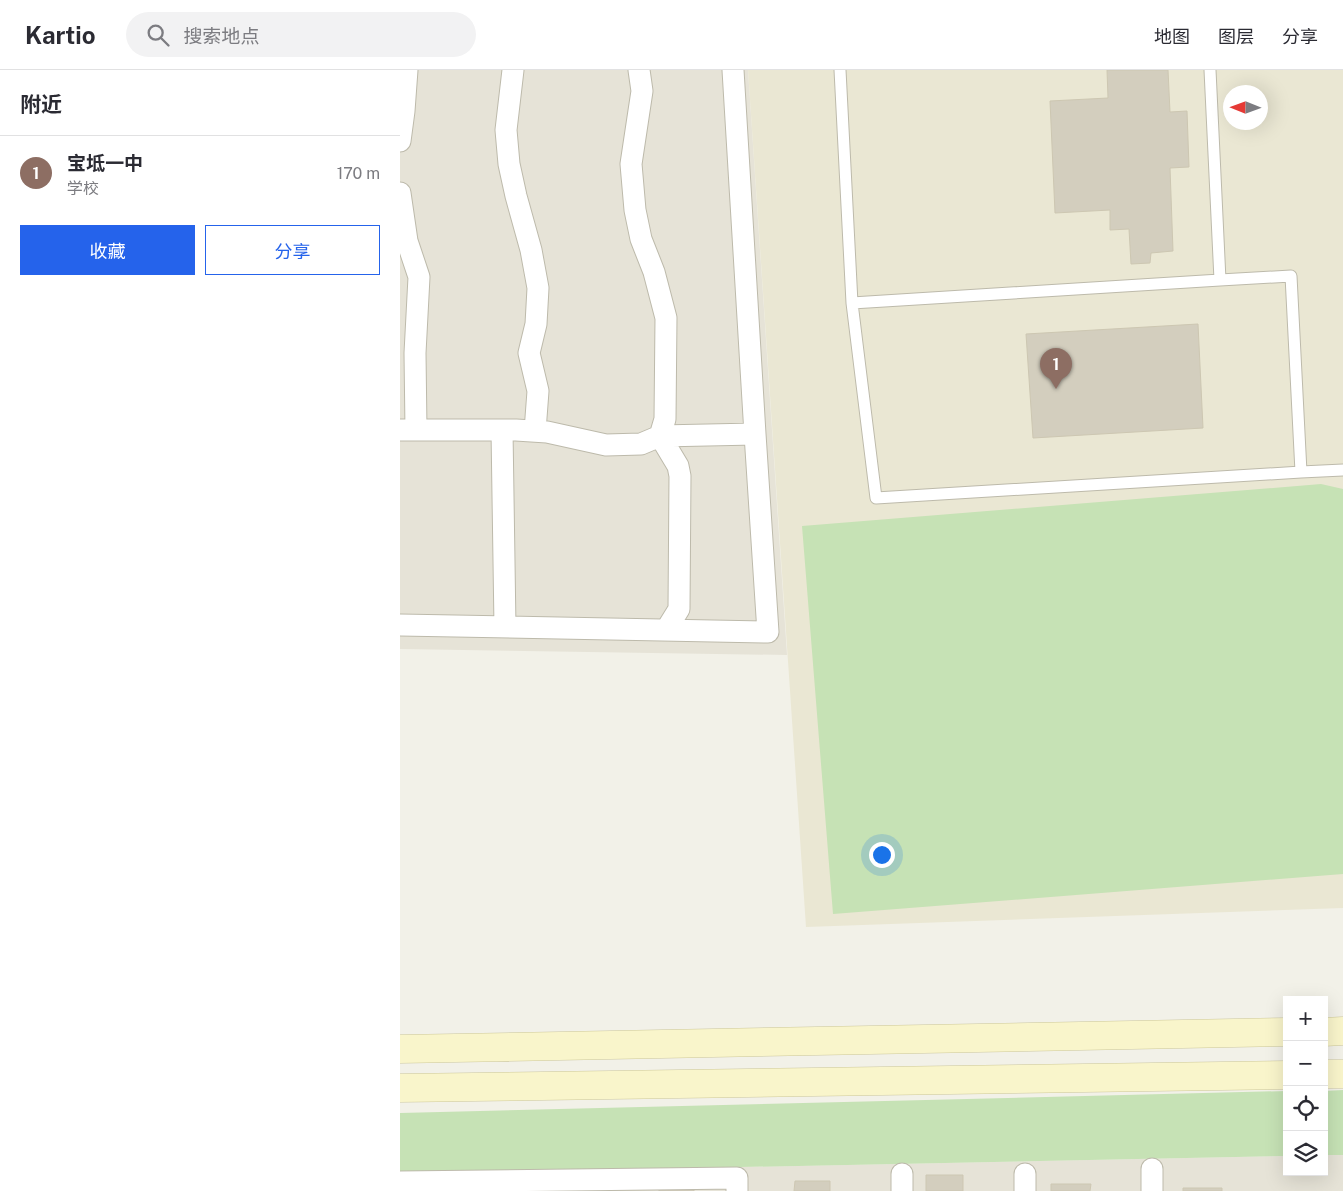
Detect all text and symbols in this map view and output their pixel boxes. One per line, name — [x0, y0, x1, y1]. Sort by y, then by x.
search box — [126, 12, 476, 57]
text: Kartio — [25, 21, 96, 49]
icon: search — [144, 21, 172, 49]
text: 搜索地点 — [184, 25, 260, 47]
text: 地图 — [1154, 26, 1190, 47]
text: 图层 — [1218, 26, 1254, 47]
text: 分享 — [1282, 26, 1318, 47]
north arrow — [1223, 85, 1268, 130]
text: 附近 — [20, 92, 62, 117]
text: 宝坻一中 — [67, 152, 143, 174]
text: 1 — [33, 164, 39, 183]
text: 170 m — [337, 164, 380, 183]
text: 学校 — [67, 179, 99, 198]
button: 收藏 — [20, 225, 195, 275]
button: 分享 — [205, 225, 380, 275]
pin: 1 — [1040, 348, 1072, 389]
your location — [869, 842, 895, 868]
map controls — [1283, 996, 1328, 1176]
button: + — [1283, 996, 1328, 1041]
button: − — [1283, 1041, 1328, 1086]
button: locate — [1283, 1086, 1328, 1131]
button: layers — [1283, 1131, 1328, 1176]

